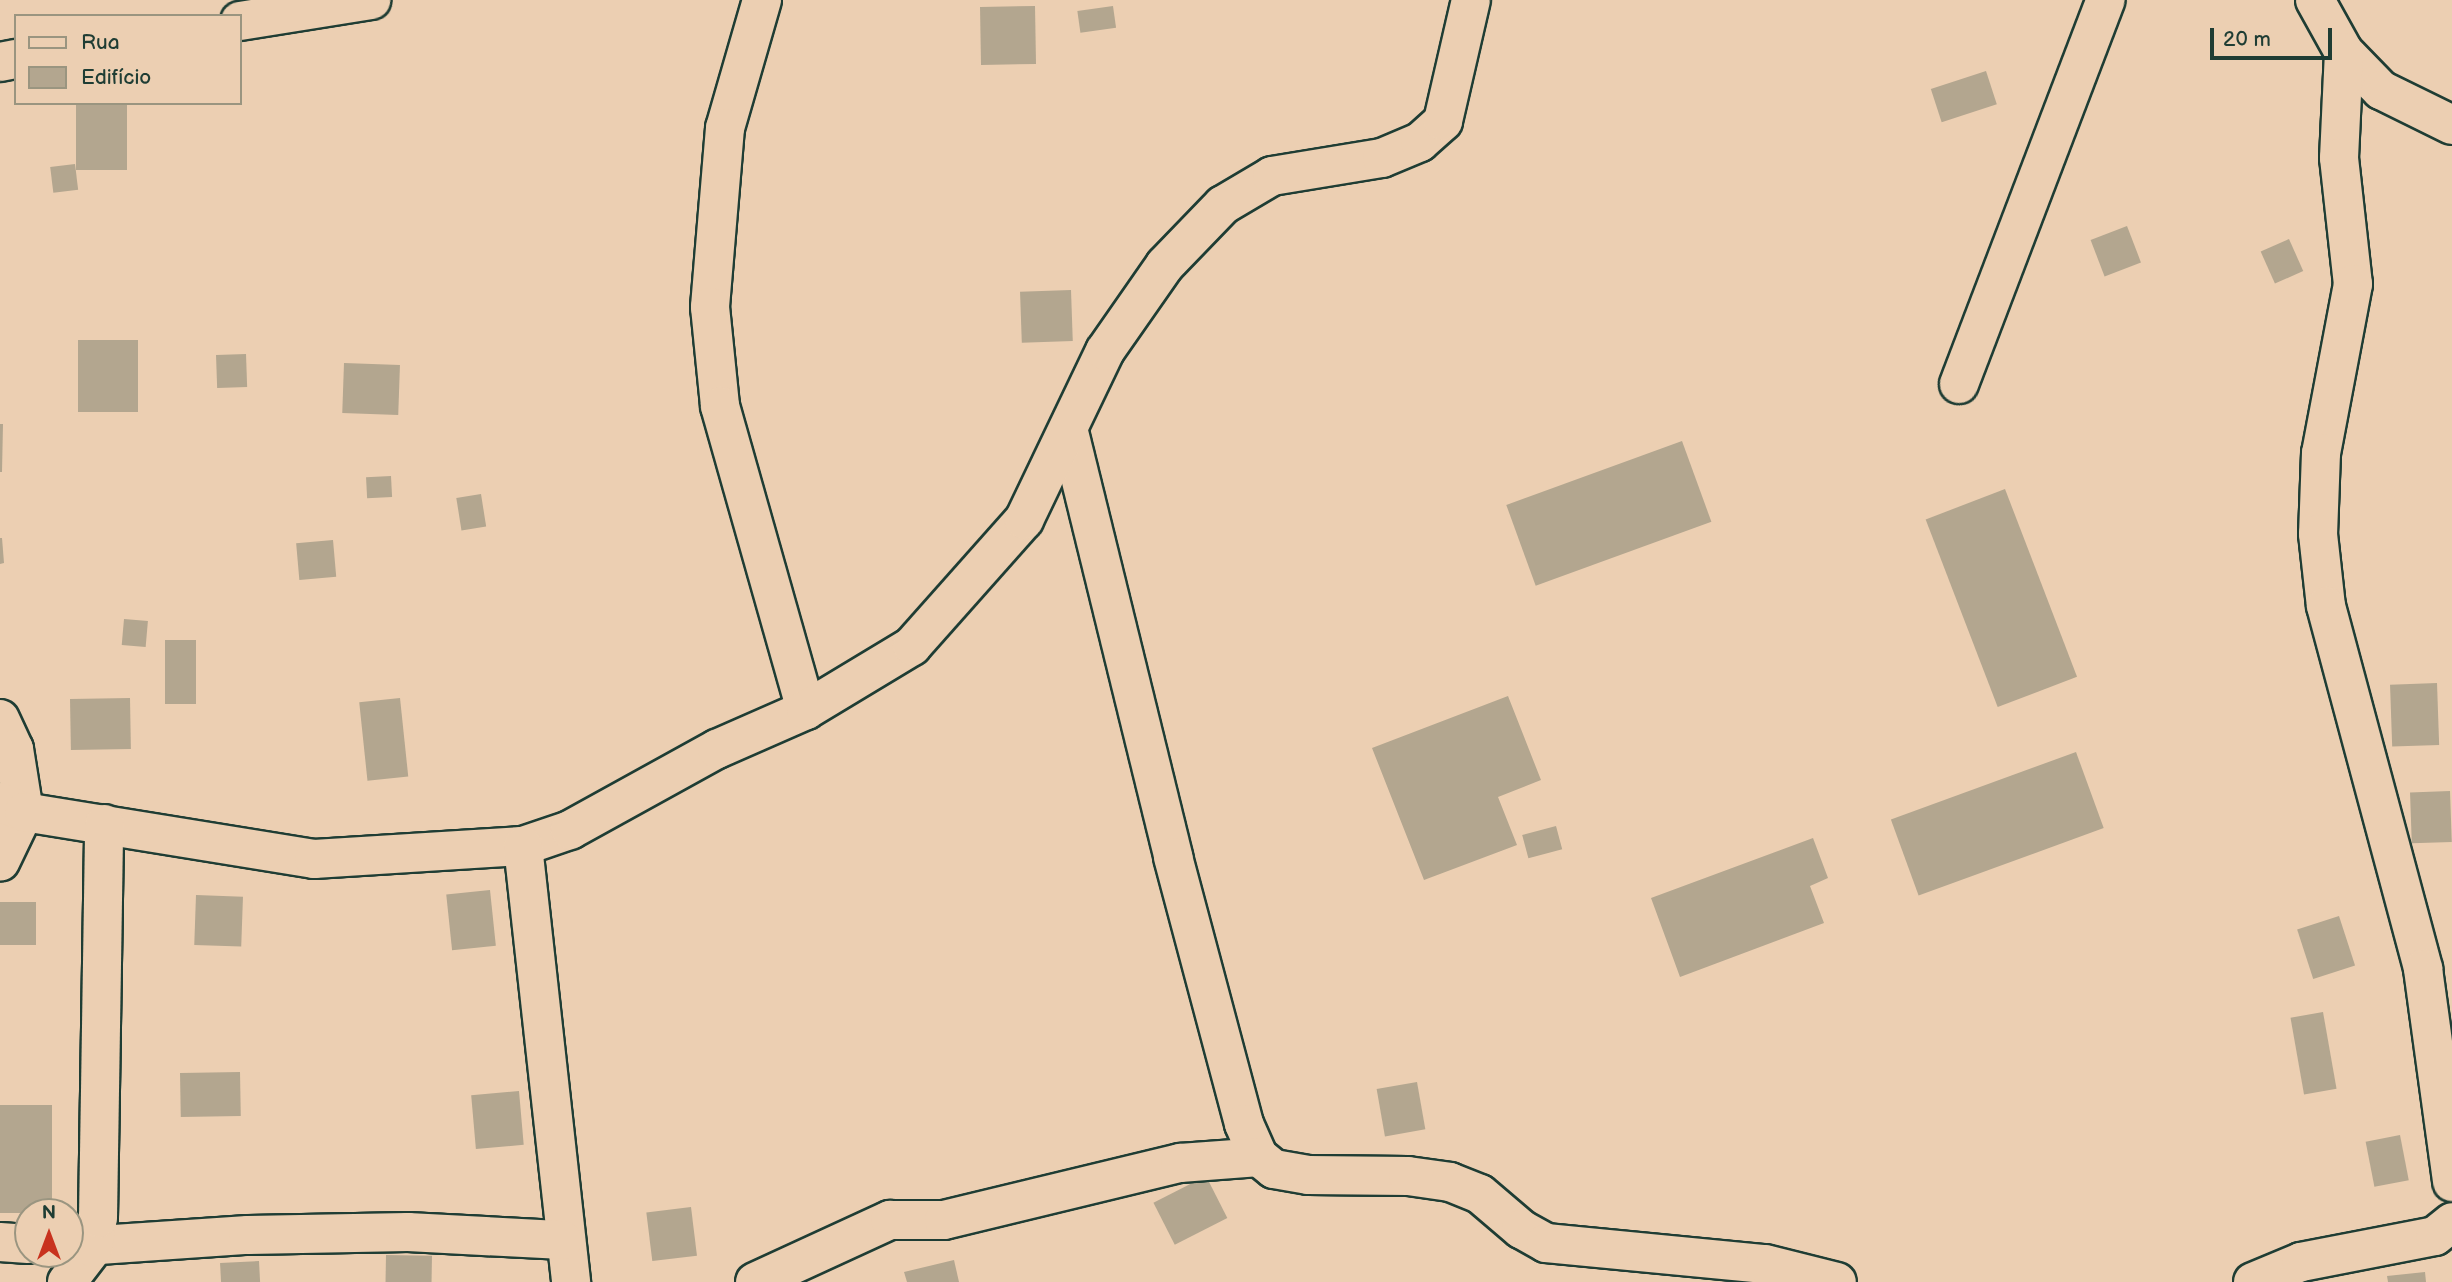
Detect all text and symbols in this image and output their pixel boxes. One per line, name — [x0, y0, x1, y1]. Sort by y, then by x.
legend — [14, 14, 242, 105]
scale bar — [2214, 14, 2336, 58]
text: 20 m — [2223, 27, 2271, 52]
text: Rua — [81, 30, 120, 55]
text: Edifício — [81, 65, 151, 90]
north arrow — [14, 1198, 84, 1268]
text: N — [42, 1202, 56, 1225]

